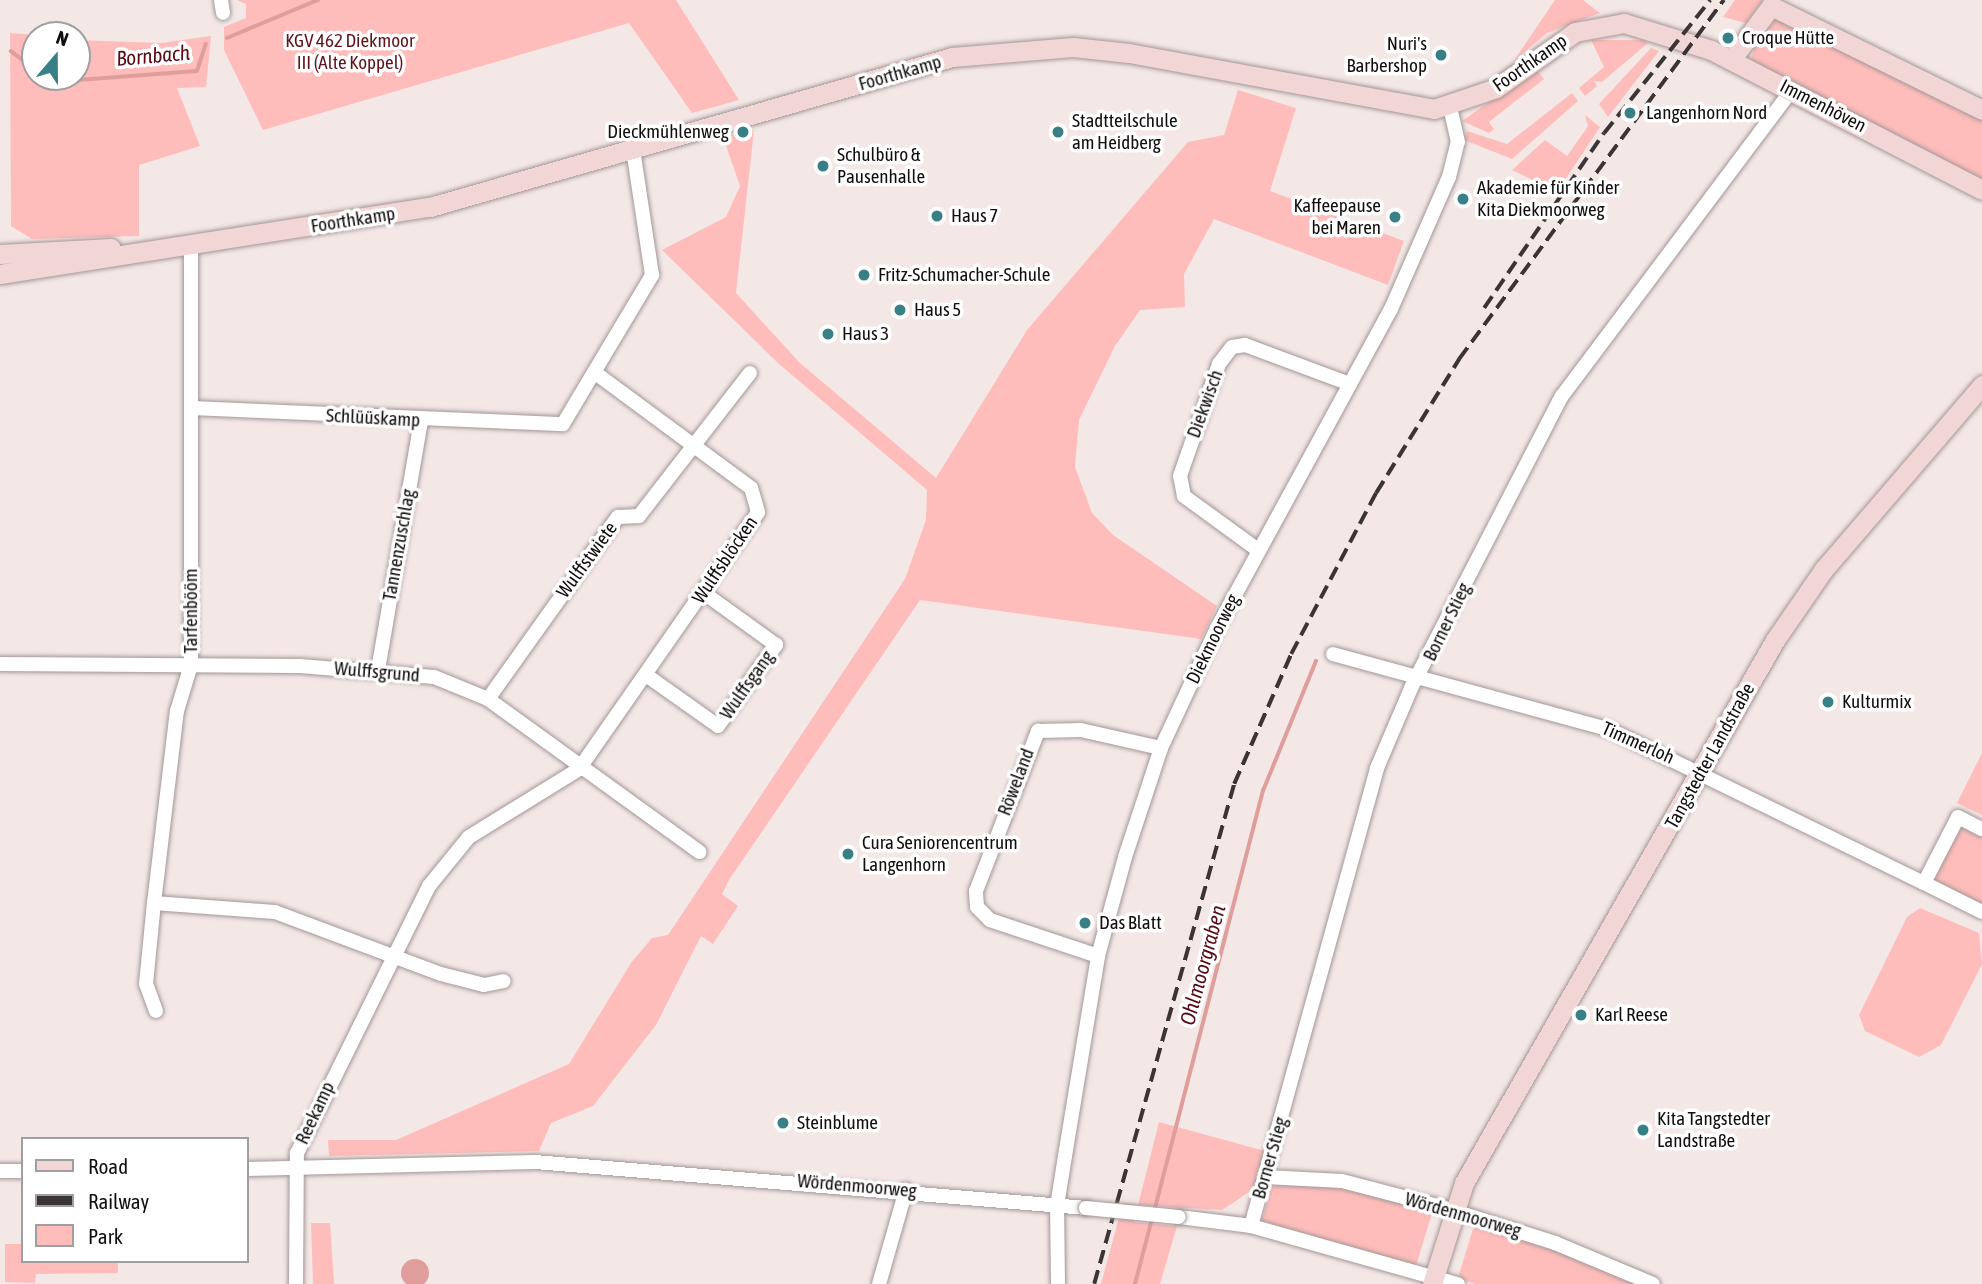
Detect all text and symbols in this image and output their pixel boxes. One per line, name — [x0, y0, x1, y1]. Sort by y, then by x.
north arrow — [21, 21, 91, 91]
text: N — [53, 26, 72, 50]
place label: Croque Hütte — [1742, 27, 1834, 49]
street label: Foorthkamp — [1489, 29, 1571, 97]
park label: KGV 462 Diekmoor III (Alte Koppel) — [285, 30, 415, 74]
marker: Croque Hütte — [1720, 30, 1736, 46]
place label: Nuri's Barbershop — [1346, 33, 1427, 77]
water label: Bornbach — [115, 39, 191, 71]
marker: Nuri's Barbershop — [1433, 47, 1449, 63]
street label: Foorthkamp — [856, 50, 944, 96]
street label: Immenhöven — [1776, 75, 1870, 137]
place label: Langenhorn Nord — [1646, 102, 1767, 124]
marker: Langenhorn Nord — [1620, 103, 1640, 123]
place label: Stadtteilschule am Heidberg — [1072, 110, 1178, 154]
place label: Dieckmühlenweg — [607, 121, 729, 143]
marker: Dieckmühlenweg — [735, 124, 751, 140]
marker: Stadtteilschule am Heidberg — [1050, 124, 1066, 140]
place label: Schulbüro & Pausenhalle — [837, 144, 925, 188]
marker: Schulbüro & Pausenhalle — [815, 158, 831, 174]
place label: Akademie für Kinder Kita Diekmoorweg — [1477, 177, 1619, 221]
marker: Akademie für Kinder Kita Diekmoorweg — [1455, 191, 1471, 207]
place label: Kaffeepause bei Maren — [1293, 195, 1381, 239]
street label: Foorthkamp — [309, 202, 397, 238]
place label: Haus 7 — [951, 205, 998, 227]
marker: Haus 7 — [929, 208, 945, 224]
marker: Kaffeepause bei Maren — [1387, 209, 1403, 225]
place label: Fritz-Schumacher-Schule — [878, 264, 1050, 286]
marker: Fritz-Schumacher-Schule — [856, 267, 872, 283]
place label: Haus 5 — [914, 299, 961, 321]
marker: Haus 5 — [892, 302, 908, 318]
place label: Haus 3 — [842, 323, 889, 345]
marker: Haus 3 — [820, 326, 836, 342]
street label: Diekwisch — [1182, 367, 1228, 441]
street label: Schlüüskamp — [325, 404, 421, 432]
street label: Tannenzuschlag — [378, 487, 420, 603]
street label: Wulffsblöcken — [687, 512, 763, 608]
street label: Wulffstwiete — [552, 518, 622, 602]
street label: Tarfenbööm — [180, 569, 202, 653]
street label: Borner Stieg — [1418, 579, 1476, 665]
street label: Diekmoorweg — [1181, 590, 1245, 688]
street label: Wulffsgang — [715, 646, 779, 724]
street label: Wulffsgrund — [333, 657, 421, 687]
street label: Tangstedter Landstraße — [1660, 679, 1760, 833]
place label: Kulturmix — [1842, 691, 1911, 713]
marker: Kulturmix — [1820, 694, 1836, 710]
street label: Timmerloh — [1598, 717, 1678, 769]
street label: Röweland — [993, 745, 1039, 819]
place label: Cura Seniorencentrum Langenhorn — [862, 832, 1018, 876]
marker: Cura Seniorencentrum Langenhorn — [840, 846, 856, 862]
water label: Ohlmoorgraben — [1174, 902, 1230, 1028]
place label: Das Blatt — [1099, 912, 1162, 934]
marker: Das Blatt — [1077, 915, 1093, 931]
place label: Karl Reese — [1595, 1004, 1668, 1026]
marker: Karl Reese — [1573, 1007, 1589, 1023]
street label: Reekamp — [291, 1078, 339, 1148]
place label: Kita Tangstedter Landstraße — [1657, 1108, 1770, 1152]
place label: Steinblume — [797, 1112, 878, 1134]
street label: Borner Stieg — [1247, 1114, 1293, 1202]
marker: Steinblume — [775, 1115, 791, 1131]
marker: Kita Tangstedter Landstraße — [1635, 1122, 1651, 1138]
legend — [21, 1137, 248, 1263]
text: Road — [88, 1154, 128, 1178]
street label: Wördenmoorweg — [796, 1169, 918, 1203]
street label: Wördenmoorweg — [1402, 1188, 1524, 1242]
text: Railway — [88, 1189, 149, 1213]
text: Park — [88, 1224, 123, 1248]

